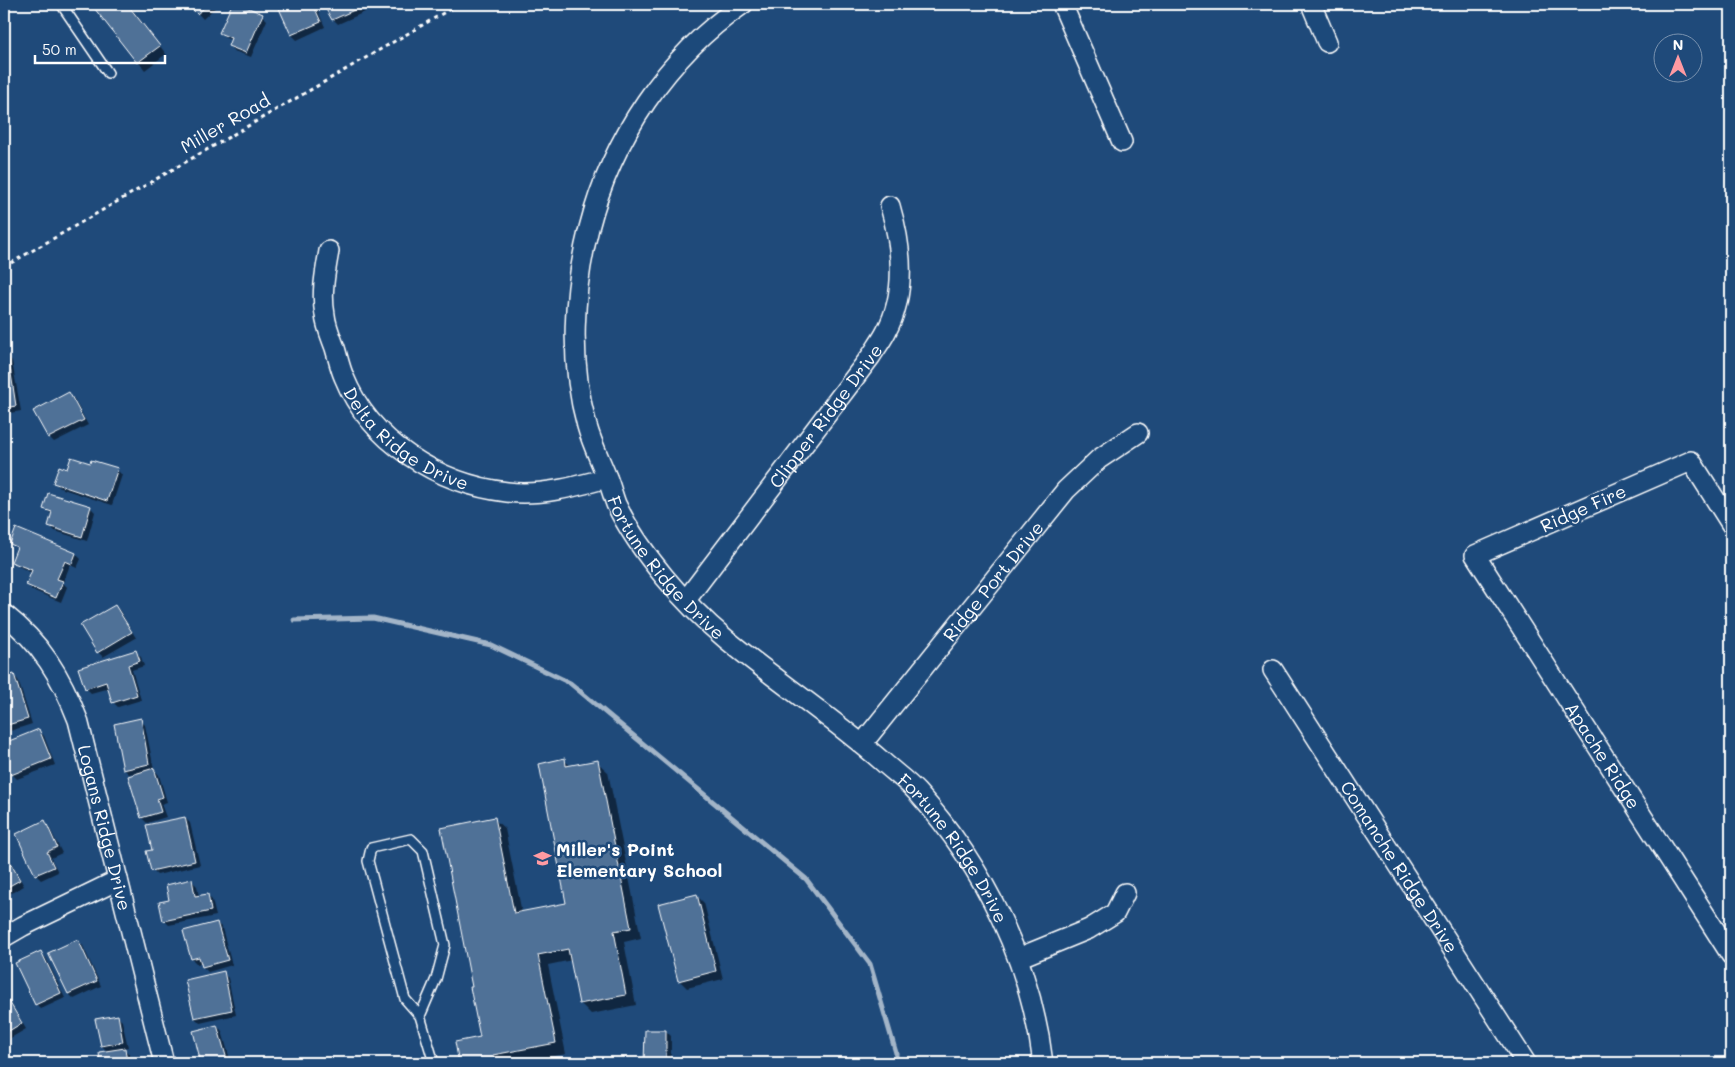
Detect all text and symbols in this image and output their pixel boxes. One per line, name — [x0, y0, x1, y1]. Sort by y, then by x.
scale bar — [35, 32, 165, 64]
north arrow — [1652, 32, 1702, 82]
text: N — [1673, 35, 1683, 54]
text: 50 m — [42, 39, 77, 59]
street label: Miller Road — [176, 88, 274, 158]
street label: Clipper Ridge Drive — [763, 339, 888, 493]
street label: Delta Ridge Drive — [338, 383, 472, 495]
street label: Ridge Fire — [1536, 478, 1630, 538]
street label: Fortune Ridge Drive — [602, 492, 730, 645]
street label: Ridge Port Drive — [937, 516, 1049, 646]
street label: Apache Ridge — [1560, 697, 1646, 813]
street label: Logans Ridge Drive — [73, 742, 137, 913]
street label: Fortune Ridge Drive — [893, 768, 1013, 927]
street label: Comanche Ridge Drive — [1335, 776, 1464, 957]
place label: Miller's Point Elementary School — [556, 837, 722, 882]
school or university icon: Miller's Point Elementary School — [532, 849, 552, 869]

